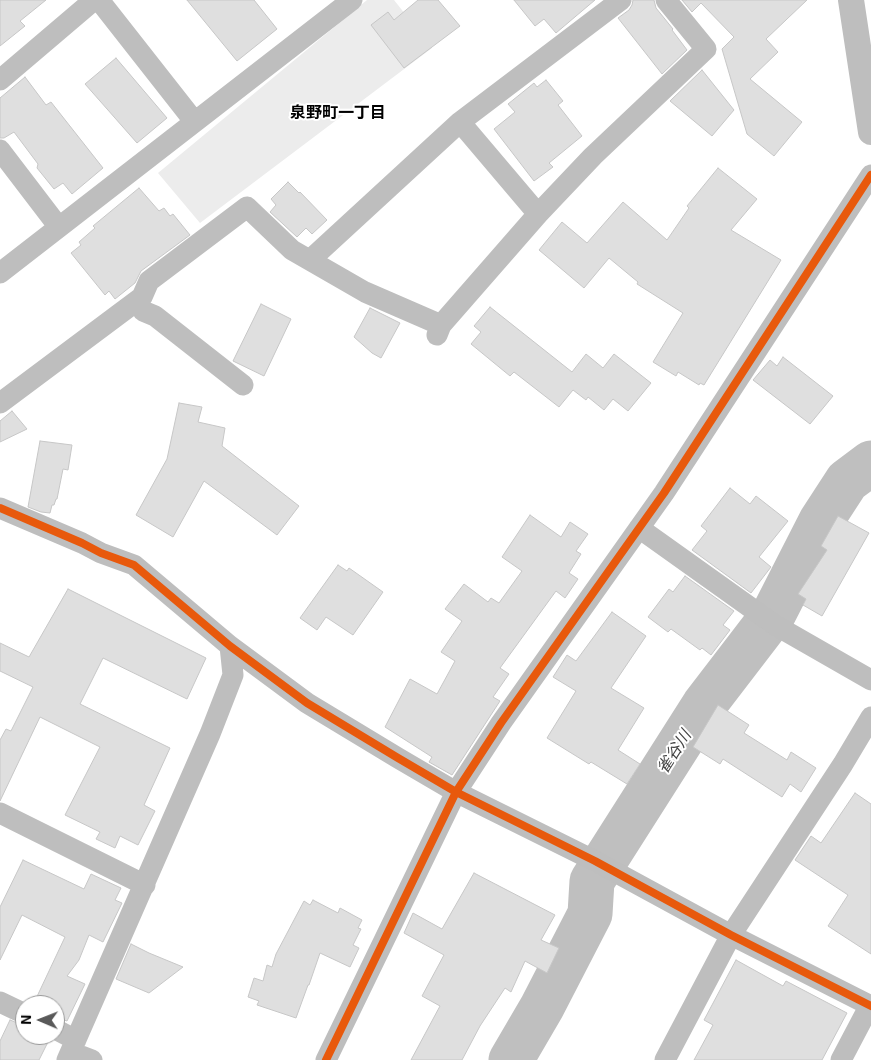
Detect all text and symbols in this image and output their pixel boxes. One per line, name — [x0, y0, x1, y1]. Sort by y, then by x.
district label: 泉野町一丁目 — [290, 103, 386, 123]
water label: 雀谷川 — [653, 727, 695, 777]
north arrow — [15, 995, 65, 1045]
text: N — [17, 1015, 34, 1025]

